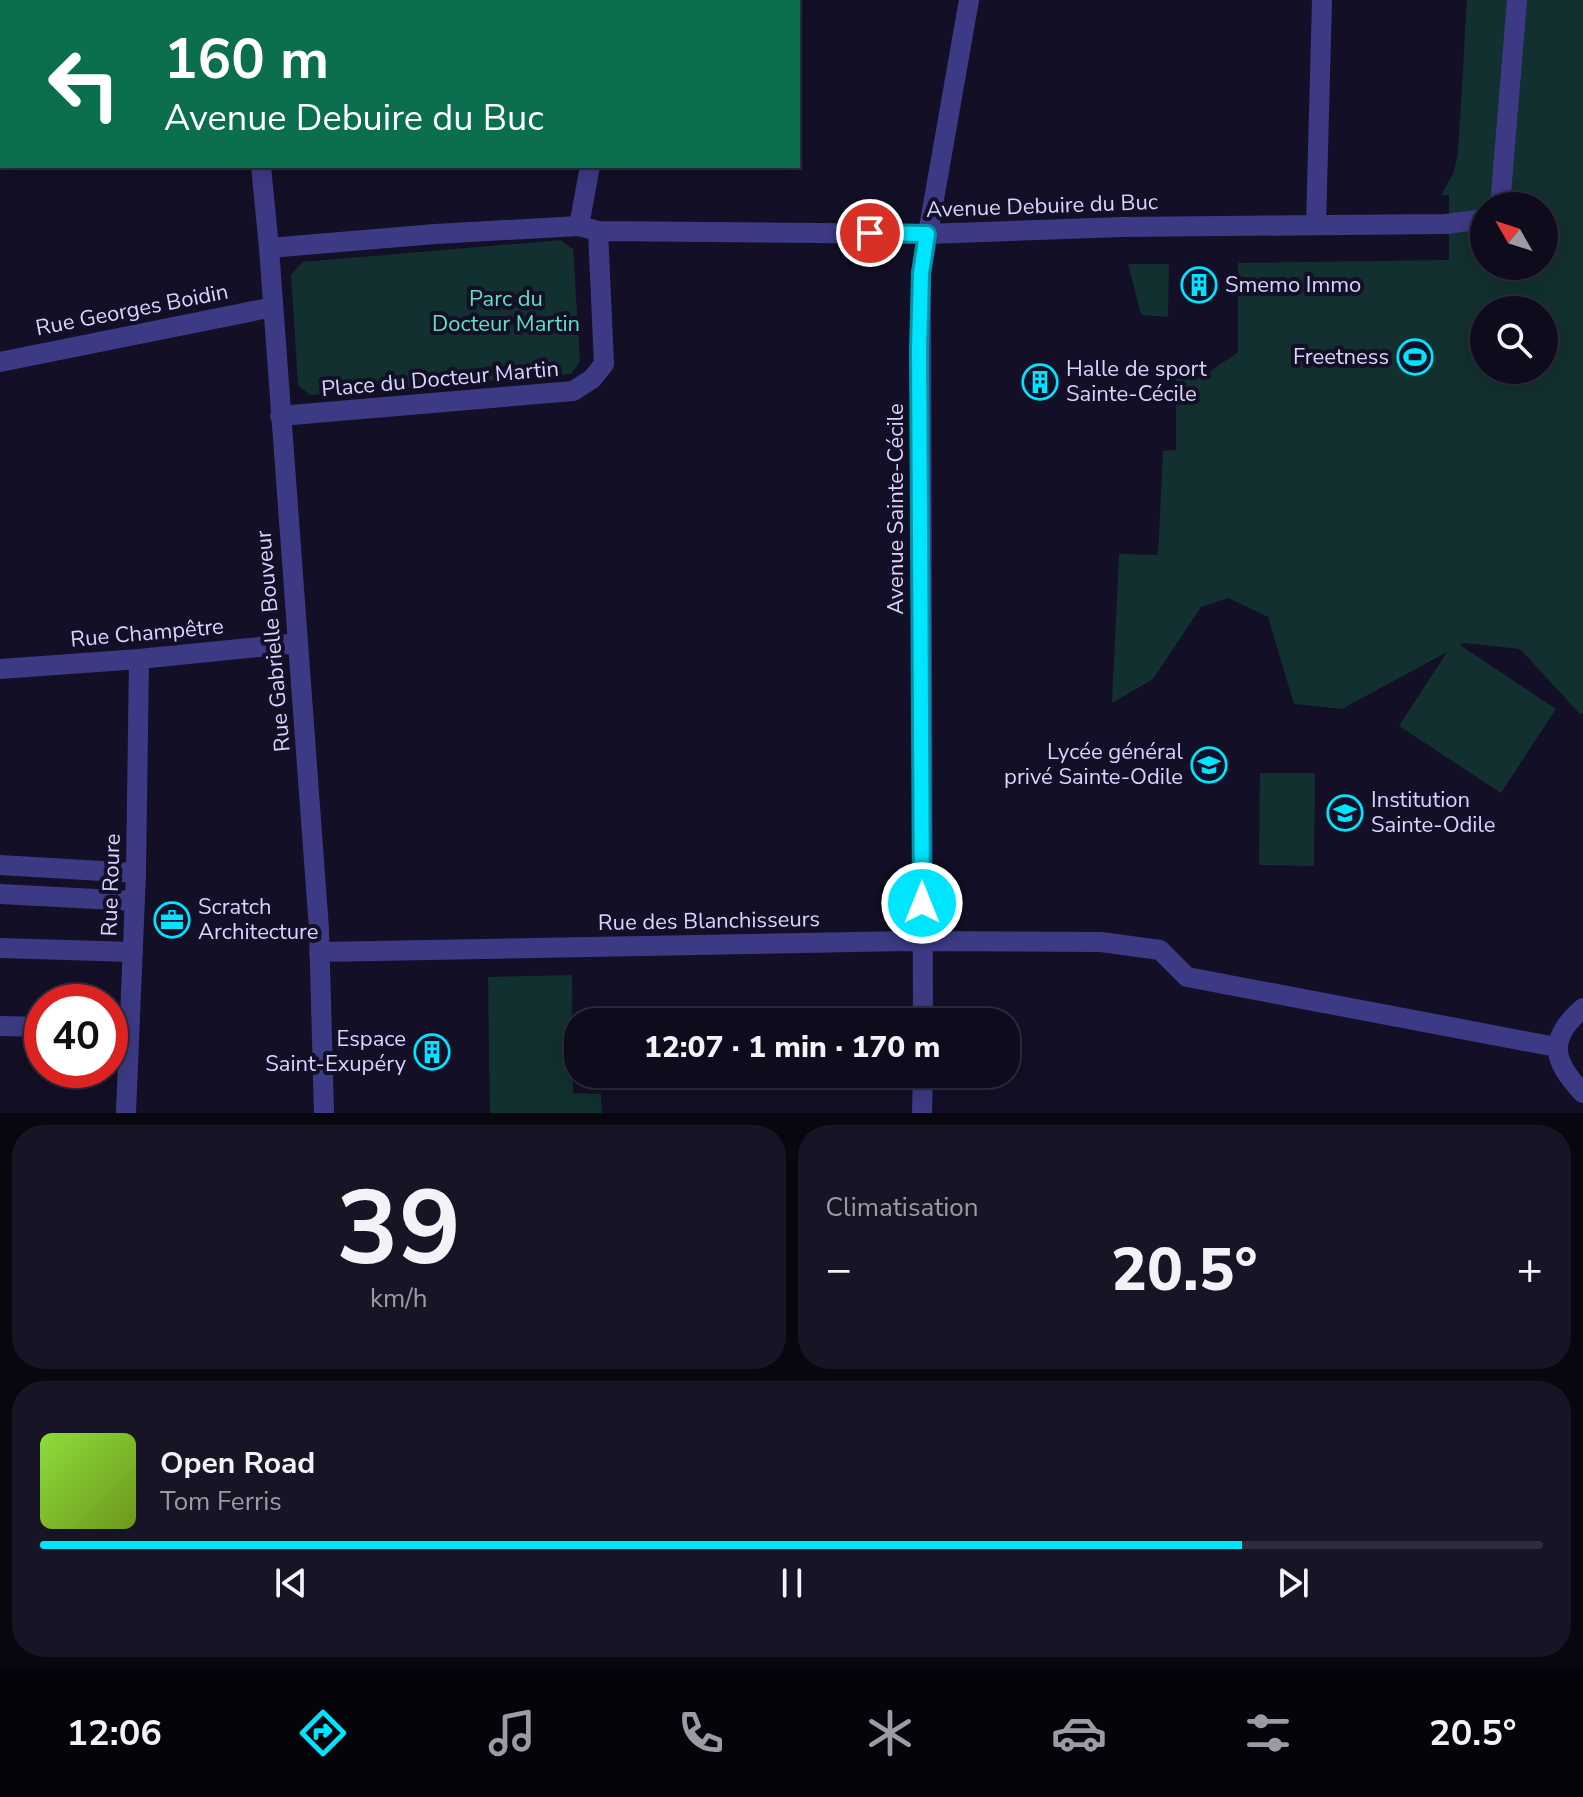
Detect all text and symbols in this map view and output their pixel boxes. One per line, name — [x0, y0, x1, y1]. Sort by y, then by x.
text: 160 m — [164, 21, 329, 98]
icon: left — [32, 32, 136, 136]
text: Avenue Debuire du Buc — [164, 94, 544, 143]
street label: Avenue Debuire du Buc — [925, 187, 1159, 225]
north arrow — [1470, 192, 1558, 280]
map controls — [1470, 192, 1558, 384]
pin — [836, 199, 904, 267]
icon: arrive — [848, 211, 892, 255]
building icon: Smemo Immo — [1180, 266, 1218, 304]
place label: Smemo Immo — [1225, 270, 1361, 300]
street label: Rue Georges Boidin — [33, 277, 231, 343]
park label: Parc du Docteur Martin — [432, 284, 580, 339]
button: search — [1470, 296, 1558, 384]
sports icon: Freetness — [1396, 338, 1434, 376]
place label: Freetness — [1293, 342, 1389, 372]
street label: Place du Docteur Martin — [320, 354, 560, 404]
place label: Halle de sport Sainte-Cécile — [1066, 354, 1207, 409]
building icon: Halle de sport Sainte-Cécile — [1021, 363, 1059, 401]
street label: Avenue Sainte-Cécile — [881, 403, 911, 615]
street label: Rue Gabrielle Bouveur — [248, 529, 298, 753]
street label: Rue Champêtre — [69, 611, 225, 655]
place label: Lycée général privé Sainte-Odile — [1004, 737, 1183, 792]
school or university icon: Lycée général privé Sainte-Odile — [1190, 746, 1228, 784]
place label: Institution Sainte-Odile — [1371, 785, 1496, 840]
school or university icon: Institution Sainte-Odile — [1326, 794, 1364, 832]
street label: Rue Roure — [94, 833, 128, 937]
position arrow — [880, 861, 964, 945]
place label: Scratch Architecture — [198, 892, 319, 947]
office icon: Scratch Architecture — [153, 901, 191, 939]
street label: Rue des Blanchisseurs — [598, 904, 820, 938]
speed limit sign: 40 — [24, 984, 128, 1088]
place label: Espace Saint-Exupéry — [265, 1024, 407, 1079]
text: 12:07 · 1 min · 170 m — [644, 1027, 940, 1068]
building icon: Espace Saint-Exupéry — [413, 1033, 451, 1071]
text: 39 — [336, 1158, 461, 1300]
text: Climatisation — [826, 1190, 979, 1225]
text: 20.5° — [1111, 1229, 1258, 1311]
text: − — [826, 1240, 852, 1300]
text: + — [1517, 1240, 1543, 1300]
text: km/h — [370, 1281, 427, 1316]
text: Open Road — [160, 1443, 315, 1484]
text: Tom Ferris — [160, 1484, 282, 1519]
icon: previous — [269, 1561, 313, 1605]
icon: pause — [770, 1561, 814, 1605]
icon: next — [1271, 1561, 1315, 1605]
icon: directions — [295, 1705, 351, 1761]
icon: music — [484, 1705, 540, 1761]
icon: phone — [673, 1705, 729, 1761]
icon: climate — [862, 1705, 918, 1761]
icon: car — [1051, 1705, 1107, 1761]
icon: filters — [1240, 1705, 1296, 1761]
text: 12:06 — [67, 1709, 162, 1758]
text: 20.5° — [1429, 1709, 1516, 1758]

